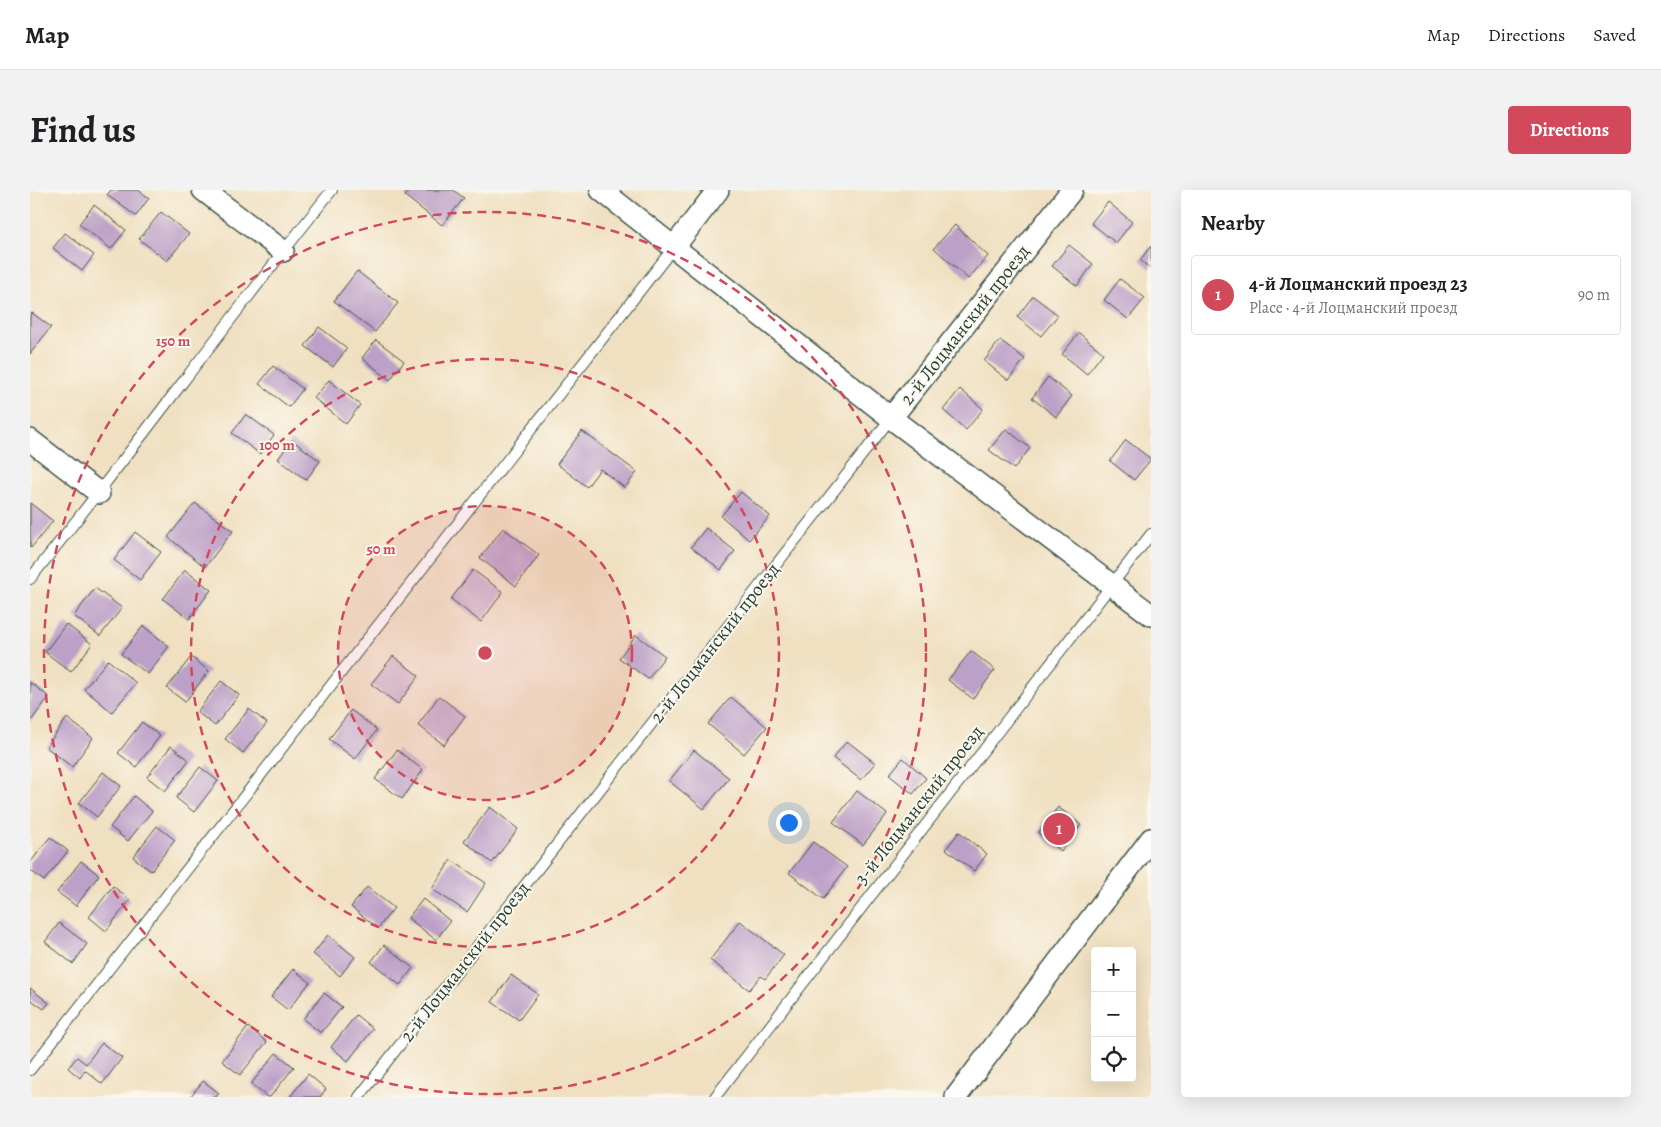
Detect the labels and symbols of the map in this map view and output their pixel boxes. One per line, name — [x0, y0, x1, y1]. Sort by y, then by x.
street label: 2-й Лоцманский проезд — [894, 240, 1036, 410]
text: 150 m — [156, 331, 191, 351]
text: 100 m — [259, 435, 295, 455]
text: 50 m — [366, 539, 396, 559]
street label: 2-й Лоцманский проезд — [644, 558, 786, 728]
centre of rings — [476, 644, 494, 662]
street label: 3-й Лоцманский проезд — [849, 720, 989, 890]
your location — [776, 810, 802, 836]
pin: 1 — [1043, 810, 1075, 848]
street label: 2-й Лоцманский проезд — [394, 877, 536, 1047]

